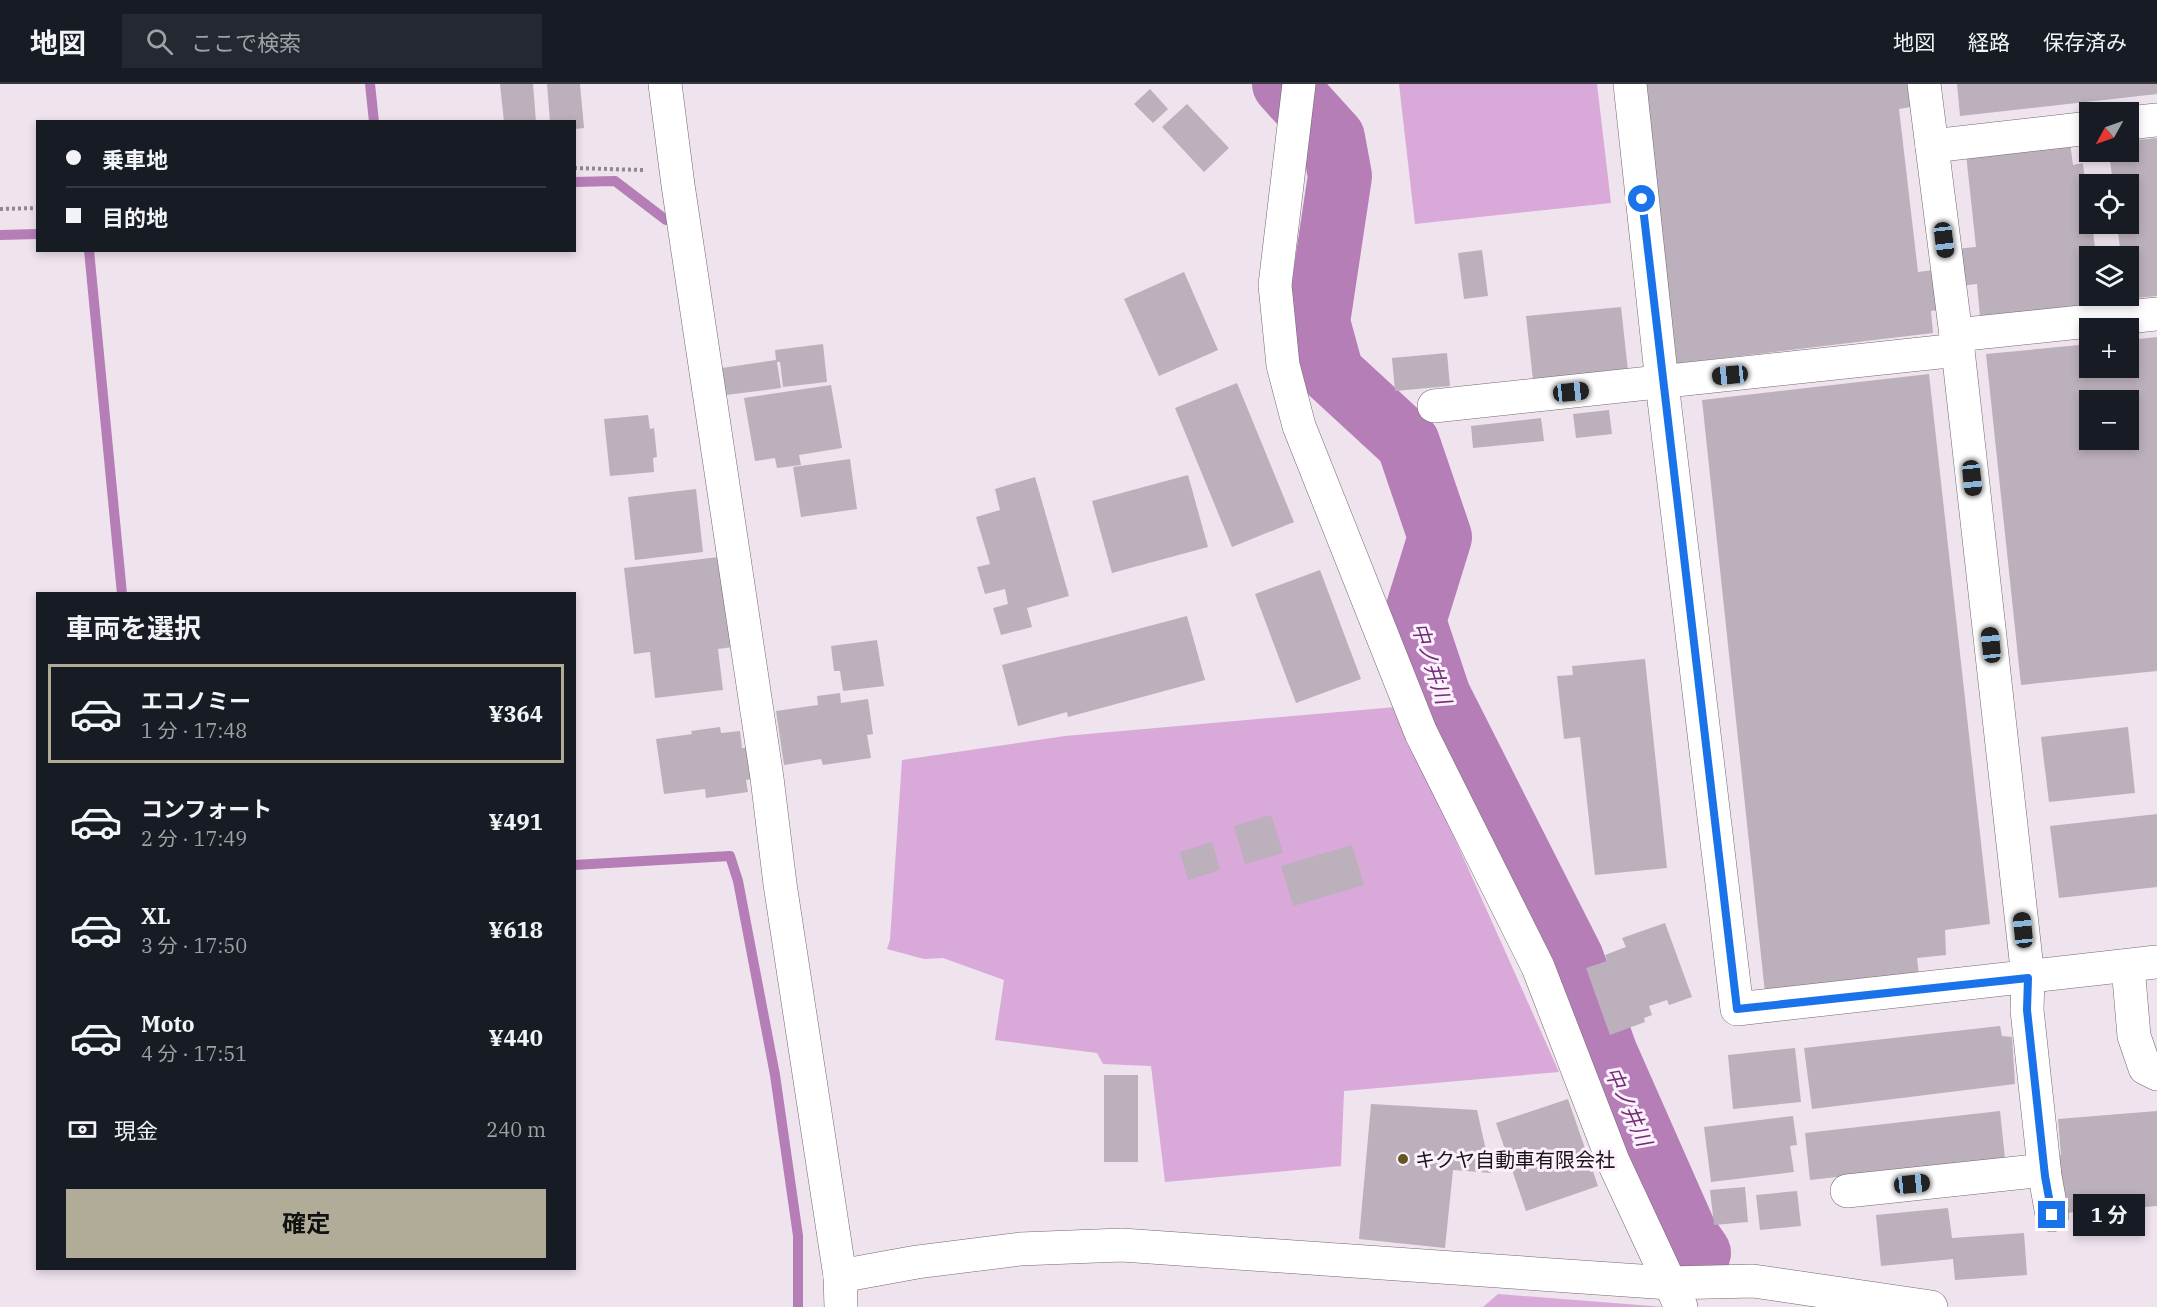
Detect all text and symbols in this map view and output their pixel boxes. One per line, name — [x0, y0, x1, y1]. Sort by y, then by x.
search box — [122, 14, 542, 68]
text: 地図 — [30, 24, 86, 61]
icon: search — [143, 25, 176, 58]
text: ここで検索 — [191, 28, 301, 57]
text: 地図 — [1893, 28, 1935, 56]
text: 経路 — [1968, 28, 2010, 56]
text: 保存済み — [2043, 28, 2127, 56]
north arrow — [2079, 102, 2139, 162]
map controls — [2079, 102, 2139, 450]
text: 乗車地 — [102, 145, 168, 174]
button: locate — [2079, 174, 2139, 234]
route start — [1628, 185, 1655, 212]
text: 目的地 — [102, 203, 168, 232]
car — [1933, 221, 1955, 259]
button: layers — [2079, 246, 2139, 306]
button: + — [2079, 318, 2139, 378]
car — [1711, 364, 1749, 386]
car — [1552, 381, 1590, 403]
button: − — [2079, 390, 2139, 450]
car — [1961, 459, 1983, 497]
text: 車両を選択 — [66, 610, 201, 645]
water label: 中ノ井川 — [1406, 619, 1459, 709]
car — [1980, 626, 2002, 664]
text: エコノミー — [141, 686, 251, 715]
icon: car — [69, 687, 123, 741]
text: ¥364 — [488, 699, 543, 728]
text: 1 分 · 17:48 — [141, 717, 247, 744]
text: コンフォート — [141, 794, 272, 823]
icon: car — [69, 795, 123, 849]
text: ¥491 — [488, 807, 543, 836]
text: 2 分 · 17:49 — [141, 825, 247, 852]
text: XL — [141, 901, 171, 930]
icon: car — [69, 903, 123, 957]
car — [2012, 911, 2034, 949]
text: ¥618 — [488, 915, 543, 944]
text: 3 分 · 17:50 — [141, 932, 247, 959]
text: Moto — [141, 1009, 195, 1038]
icon: car — [69, 1011, 123, 1065]
text: ¥440 — [488, 1023, 543, 1052]
text: 4 分 · 17:51 — [141, 1040, 247, 1067]
water label: 中ノ井川 — [1599, 1062, 1660, 1152]
icon: cash — [66, 1113, 99, 1146]
text: 現金 — [114, 1116, 158, 1145]
text: 240 m — [486, 1116, 546, 1143]
place label: キクヤ自動車有限会社 — [1415, 1146, 1615, 1173]
marker: キクヤ自動車有限会社 — [1396, 1152, 1410, 1166]
car — [1893, 1173, 1931, 1195]
button: 確定 — [66, 1189, 546, 1258]
callout: 1 分 — [2073, 1194, 2145, 1236]
route end — [2038, 1201, 2065, 1228]
text: 1 分 — [2091, 1201, 2127, 1228]

